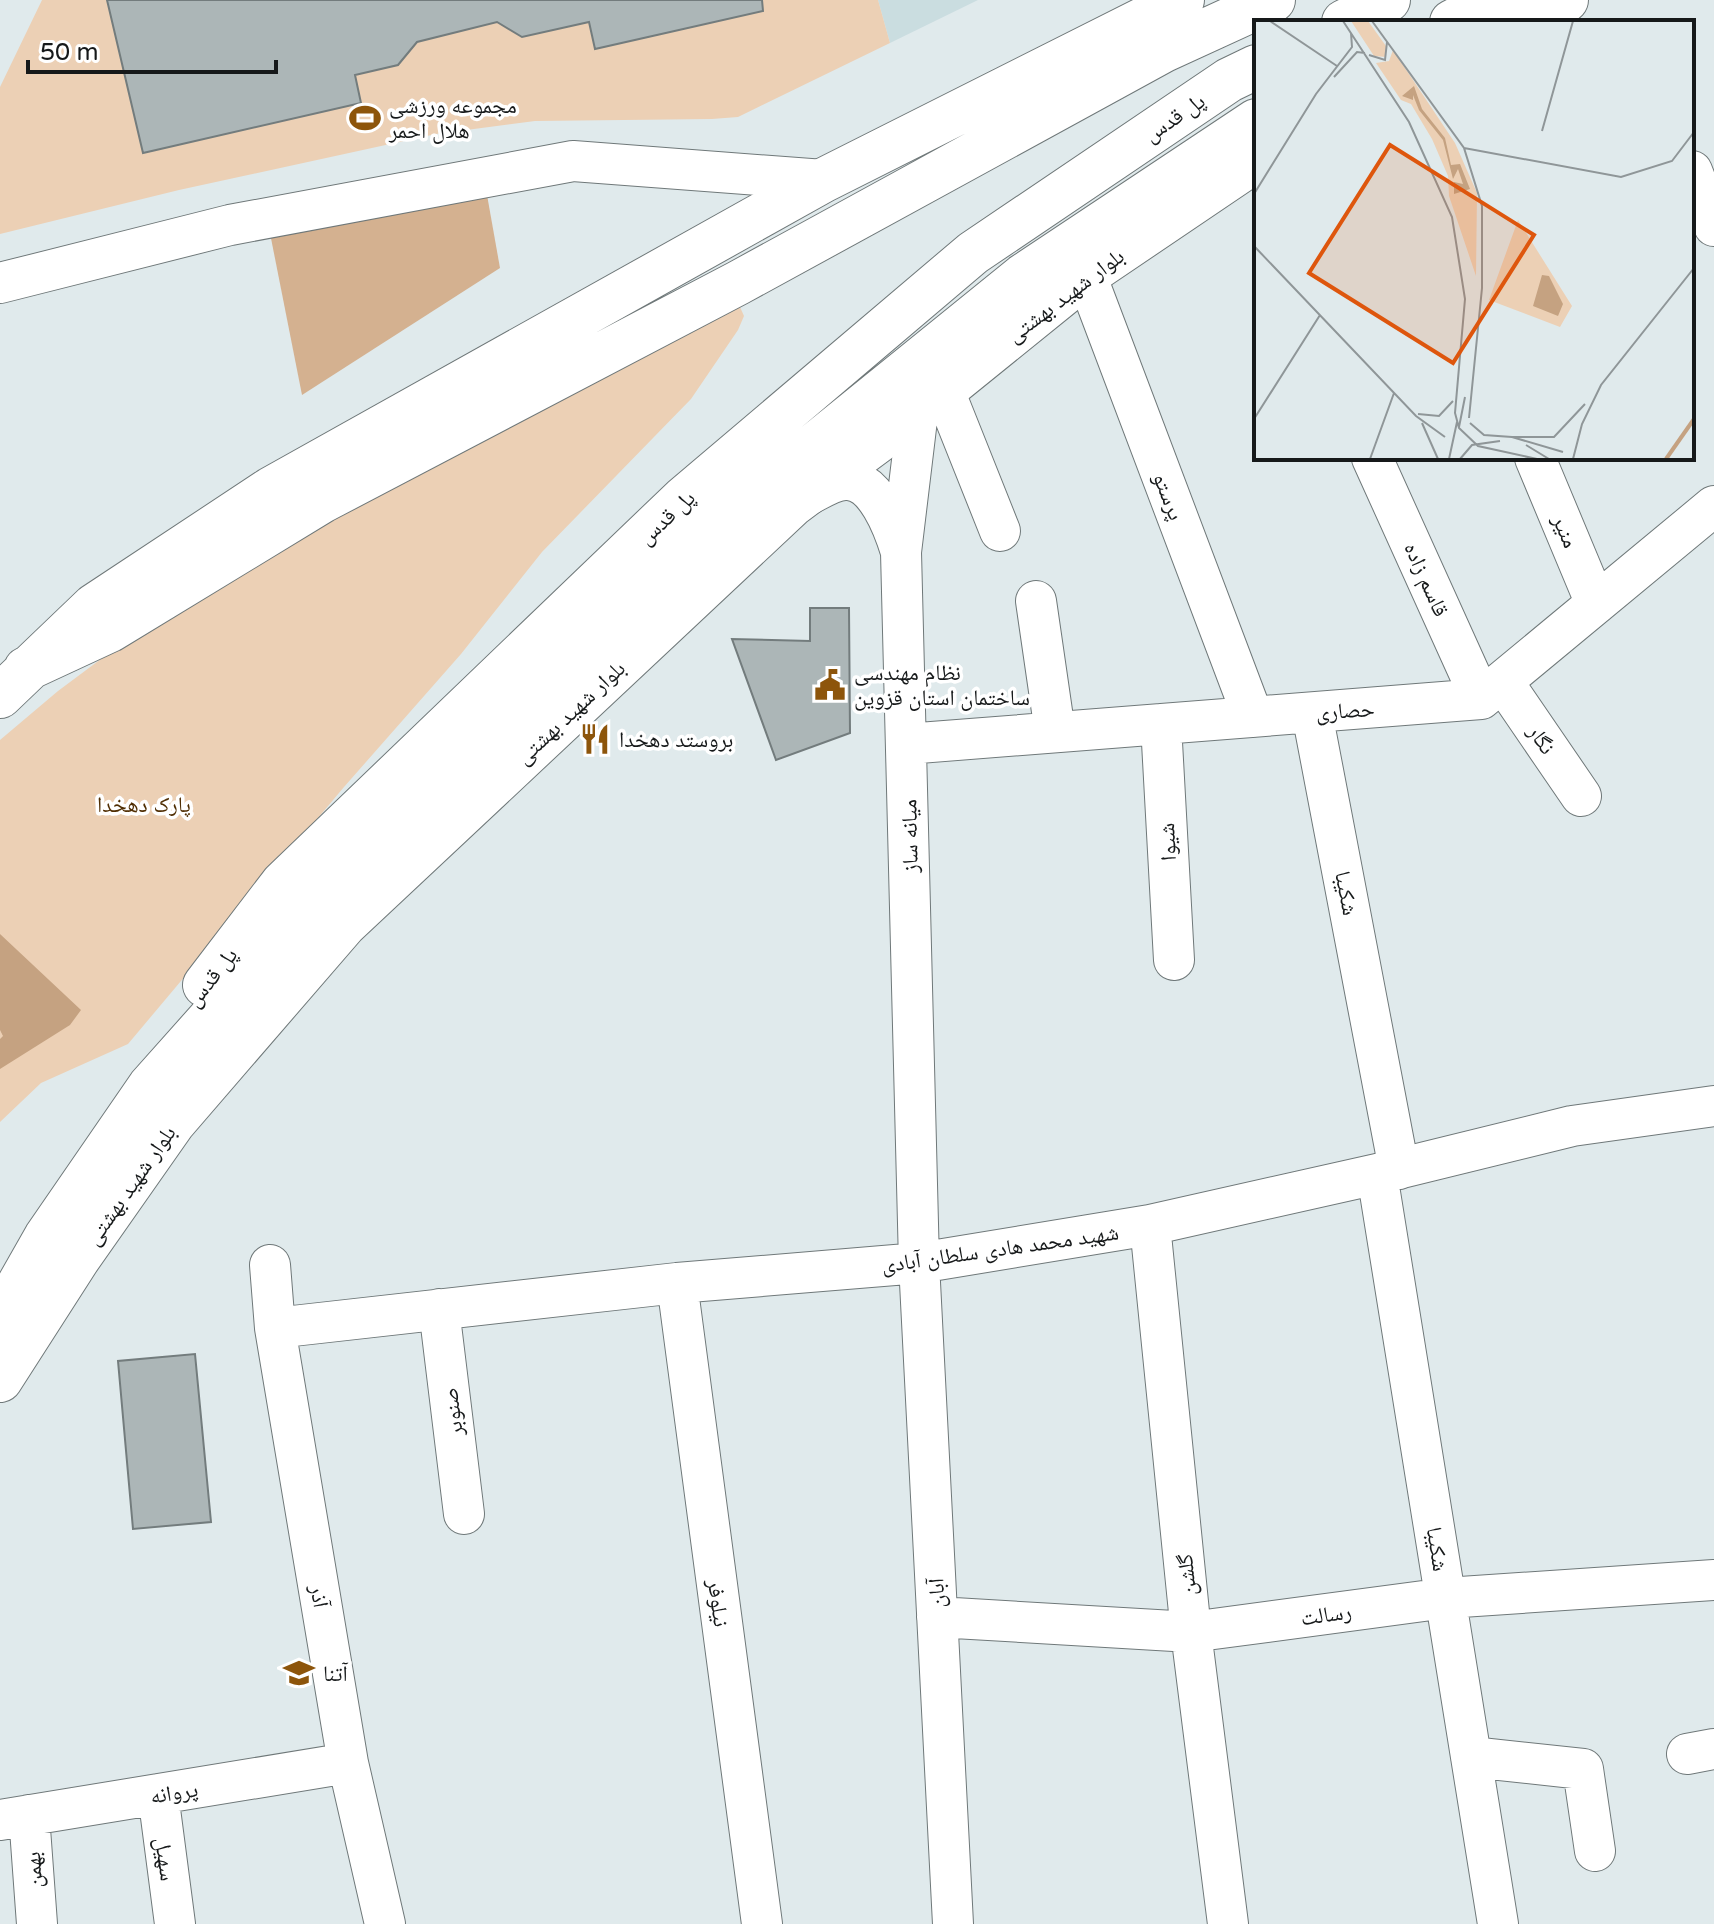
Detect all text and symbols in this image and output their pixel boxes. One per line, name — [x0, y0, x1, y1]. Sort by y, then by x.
inset map — [1254, 20, 1694, 460]
scale bar — [28, 24, 276, 74]
text: 50 m — [40, 38, 98, 67]
street label: پل قدس — [1139, 88, 1210, 148]
place label: مجموعه ورزشی هلال احمر — [388, 93, 517, 144]
sports icon: مجموعه ورزشی هلال احمر — [348, 101, 382, 135]
street label: بلوار شهید بهشتی — [1002, 243, 1129, 348]
street label: پرستو — [1147, 469, 1189, 524]
street label: پل قدس — [633, 485, 701, 551]
street label: منیر — [1546, 510, 1584, 552]
street label: قاسم زاده — [1397, 538, 1454, 621]
street label: بلوار شهید بهشتی — [511, 655, 631, 770]
place label: نظام مهندسی ساختمان استان قزوین — [854, 660, 1030, 711]
public building icon: نظام مهندسی ساختمان استان قزوین — [813, 668, 847, 702]
street label: حصاری — [1315, 696, 1375, 726]
street label: نگار — [1521, 719, 1560, 759]
restaurant icon: بروستد دهخدا — [578, 722, 612, 756]
place label: بروستد دهخدا — [619, 727, 733, 753]
park label: پارک دهخدا — [97, 792, 191, 818]
street label: میانه ساز — [896, 799, 924, 874]
street label: شیوا — [1154, 822, 1182, 862]
street label: شکیبا — [1329, 869, 1363, 918]
street label: پل قدس — [181, 943, 243, 1013]
street label: بلوار شهید بهشتی — [80, 1121, 182, 1250]
street label: شهید محمد هادی سلطان آبادی — [880, 1219, 1121, 1279]
street label: صنوبر — [437, 1386, 469, 1439]
street label: شکیبا — [1421, 1525, 1453, 1573]
street label: گلشن — [1172, 1553, 1202, 1597]
street label: نیلوفر — [702, 1577, 734, 1629]
street label: آبان — [923, 1577, 951, 1608]
street label: آذر — [304, 1582, 334, 1610]
street label: رسالت — [1299, 1599, 1353, 1631]
school or university icon: آتنا — [282, 1656, 316, 1690]
place label: آتنا — [323, 1661, 348, 1687]
street label: پروانه — [148, 1776, 200, 1810]
street label: سهیل — [149, 1836, 181, 1883]
street label: بهمن — [20, 1851, 48, 1889]

